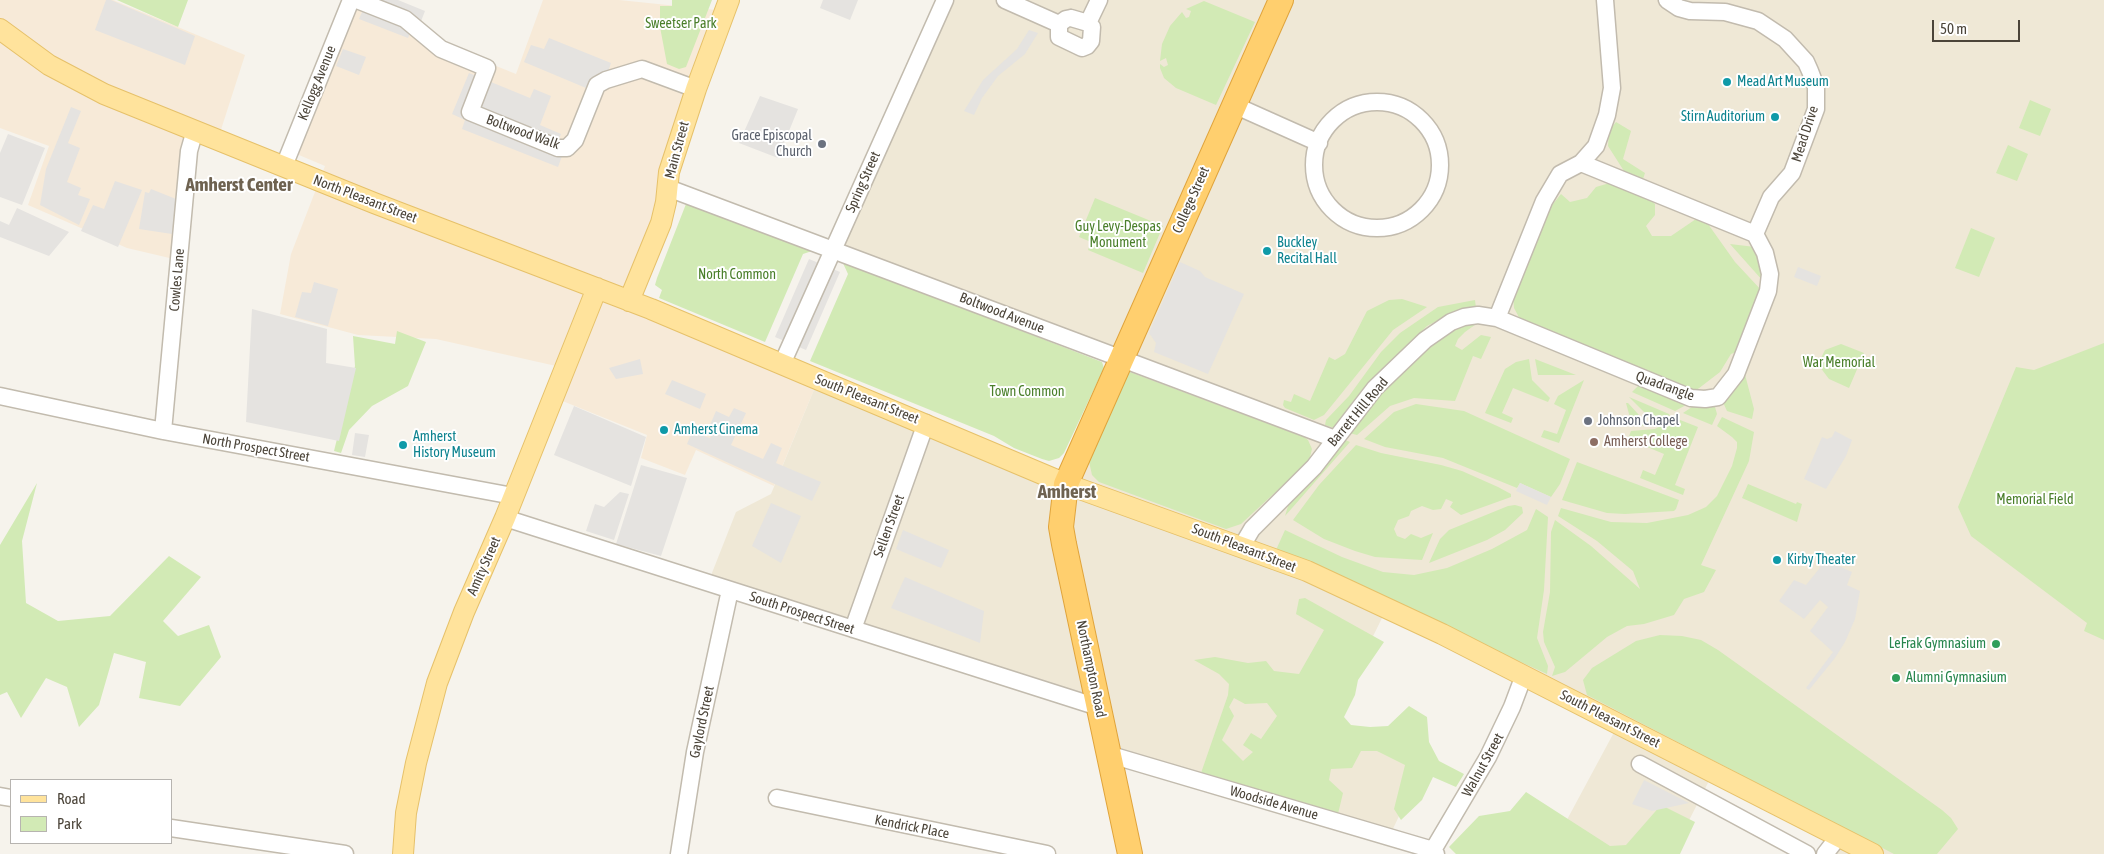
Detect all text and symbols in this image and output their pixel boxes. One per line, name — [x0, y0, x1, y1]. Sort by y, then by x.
scale bar — [1934, 10, 2022, 42]
park label: Sweetser Park — [645, 16, 717, 32]
text: 50 m — [1940, 20, 1967, 37]
street label: Kellogg Avenue — [294, 43, 340, 123]
place label: Mead Art Museum — [1737, 74, 1829, 90]
marker: Mead Art Museum — [1721, 76, 1733, 88]
street label: Mead Drive — [1788, 104, 1822, 164]
place label: Stirn Auditorium — [1681, 109, 1765, 125]
street label: Boltwood Walk — [484, 111, 562, 153]
marker: Stirn Auditorium — [1769, 111, 1781, 123]
street label: Main Street — [661, 120, 693, 180]
place label: Grace Episcopal Church — [731, 128, 812, 160]
marker: Grace Episcopal Church — [816, 138, 828, 150]
street label: Spring Street — [842, 149, 884, 215]
street label: College Street — [1169, 164, 1213, 236]
street label: North Pleasant Street — [311, 171, 419, 227]
district label: Amherst Center — [185, 174, 293, 196]
park label: Guy Levy-Despas Monument — [1075, 219, 1161, 252]
place label: Buckley Recital Hall — [1277, 235, 1337, 268]
marker: Buckley Recital Hall — [1261, 245, 1273, 257]
street label: Cowles Lane — [166, 248, 188, 312]
park label: North Common — [698, 267, 776, 283]
street label: Boltwood Avenue — [957, 289, 1047, 337]
park label: War Memorial — [1803, 355, 1875, 371]
street label: Quadrangle — [1633, 368, 1697, 404]
street label: South Pleasant Street — [813, 371, 921, 427]
street label: Barrett Hill Road — [1324, 374, 1392, 450]
park label: Town Common — [989, 384, 1065, 400]
place label: Johnson Chapel — [1598, 413, 1679, 429]
marker: Johnson Chapel — [1582, 415, 1594, 427]
place label: Amherst Cinema — [674, 422, 758, 438]
marker: Amherst Cinema — [658, 424, 670, 436]
place label: Amherst History Museum — [413, 429, 496, 462]
street label: North Prospect Street — [201, 430, 311, 466]
place label: Amherst College — [1604, 434, 1688, 450]
marker: Amherst College — [1588, 436, 1600, 448]
marker: Amherst History Museum — [397, 439, 409, 451]
district label: Amherst — [1038, 481, 1096, 503]
street label: Sellen Street — [870, 492, 908, 560]
park label: Memorial Field — [1996, 492, 2074, 508]
street label: South Pleasant Street — [1190, 520, 1298, 576]
street label: Amity Street — [464, 534, 504, 598]
place label: Kirby Theater — [1787, 552, 1855, 568]
marker: Kirby Theater — [1771, 554, 1783, 566]
street label: South Prospect Street — [747, 588, 857, 638]
street label: Northampton Road — [1073, 619, 1109, 719]
place label: LeFrak Gymnasium — [1889, 636, 1986, 652]
marker: LeFrak Gymnasium — [1990, 638, 2002, 650]
place label: Alumni Gymnasium — [1906, 670, 2007, 686]
marker: Alumni Gymnasium — [1890, 672, 1902, 684]
street label: Gaylord Street — [686, 684, 718, 760]
street label: South Pleasant Street — [1557, 687, 1663, 751]
street label: Walnut Street — [1459, 730, 1507, 800]
legend — [10, 779, 172, 844]
street label: Woodside Avenue — [1228, 782, 1320, 824]
text: Road — [57, 790, 86, 807]
street label: Kendrick Place — [873, 812, 951, 842]
text: Park — [57, 815, 82, 832]

